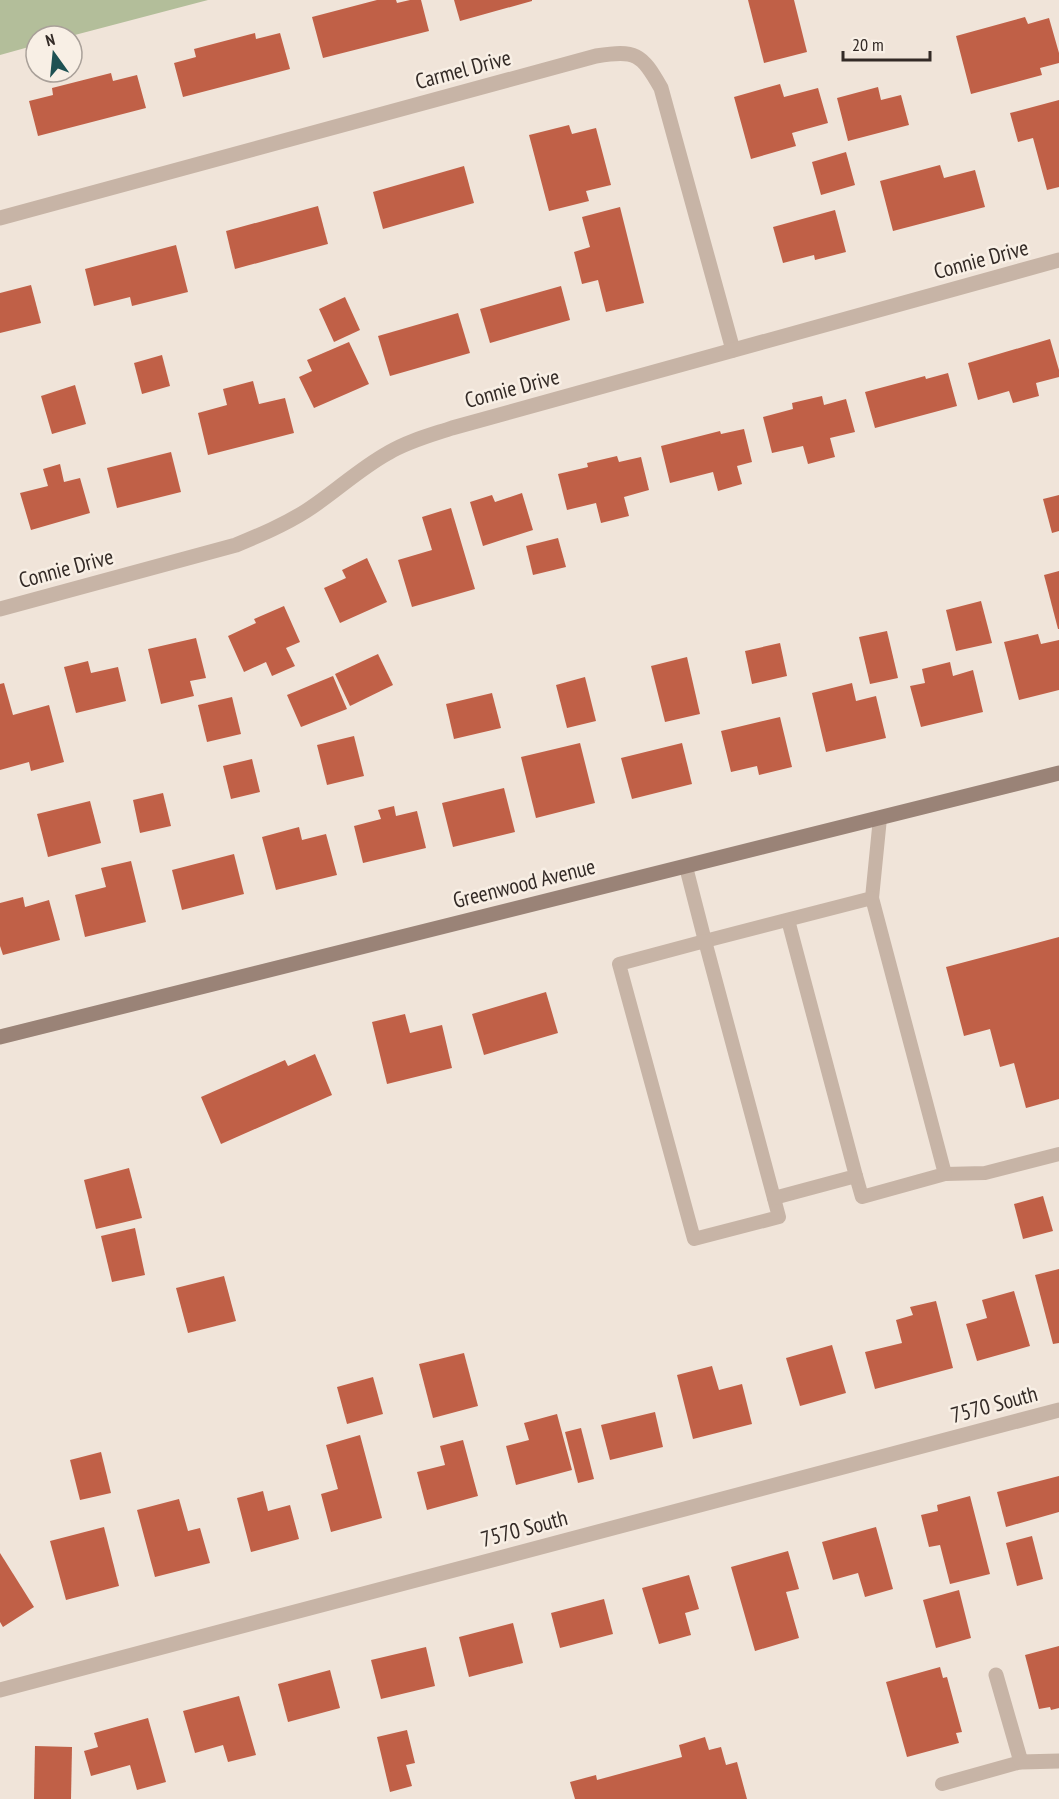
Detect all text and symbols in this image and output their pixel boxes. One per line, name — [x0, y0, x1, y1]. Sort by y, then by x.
north arrow — [24, 24, 84, 84]
scale bar — [843, 24, 930, 62]
text: N — [43, 29, 57, 50]
text: 20 m — [852, 33, 884, 56]
street label: Carmel Drive — [412, 43, 514, 95]
street label: Connie Drive — [931, 233, 1031, 285]
street label: Connie Drive — [462, 362, 562, 414]
street label: Connie Drive — [16, 542, 116, 594]
street label: Greenwood Avenue — [450, 852, 598, 914]
street label: 7570 South — [948, 1379, 1040, 1429]
street label: 7570 South — [478, 1503, 570, 1553]

